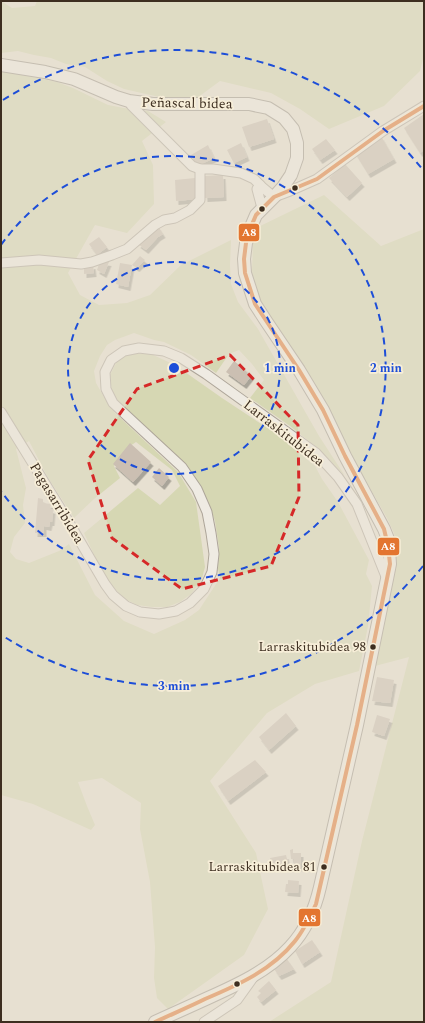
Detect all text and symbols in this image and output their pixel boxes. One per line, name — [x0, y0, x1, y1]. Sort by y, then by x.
street label: Peñascal bidea — [141, 92, 233, 114]
unlabelled marker — [290, 183, 300, 193]
unlabelled marker — [257, 204, 267, 214]
line badge: A8 — [238, 223, 260, 242]
text: A8 — [242, 224, 256, 241]
text: 1 min — [264, 359, 297, 378]
text: 2 min — [370, 359, 403, 378]
centre of rings — [167, 361, 181, 375]
street label: Larraskitubidea — [239, 394, 329, 472]
street label: Pagasarribidea — [24, 458, 90, 548]
line badge: A8 — [377, 537, 400, 556]
text: A8 — [381, 538, 395, 555]
place label: Larraskitubidea 98 — [258, 637, 366, 657]
marker: Larraskitubidea 98 — [368, 642, 378, 652]
text: 3 min — [158, 677, 191, 696]
place label: Larraskitubidea 81 — [208, 857, 316, 877]
marker: Larraskitubidea 81 — [319, 862, 329, 872]
line badge: A8 — [298, 908, 321, 927]
text: A8 — [302, 910, 316, 927]
unlabelled marker — [232, 979, 242, 989]

